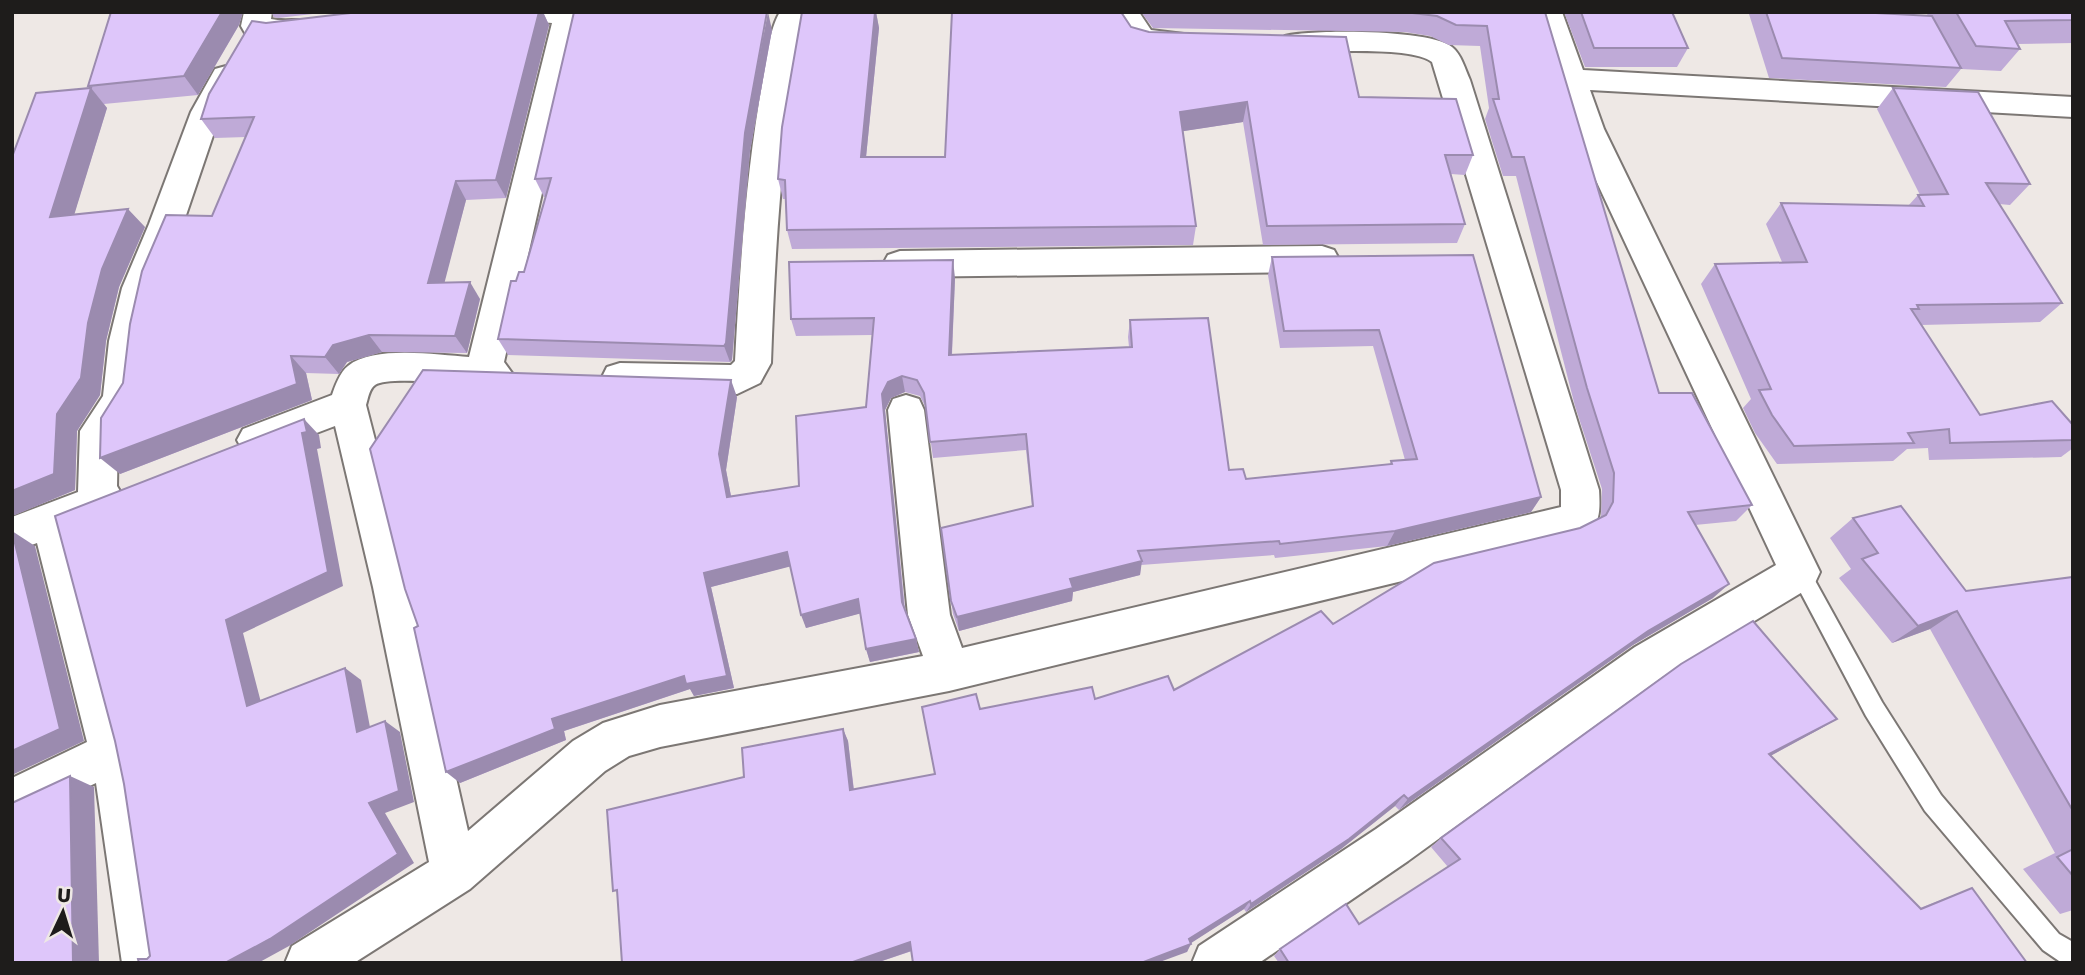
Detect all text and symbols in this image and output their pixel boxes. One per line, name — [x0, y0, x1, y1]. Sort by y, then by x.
north arrow — [28, 877, 98, 947]
text: U — [56, 884, 72, 907]

